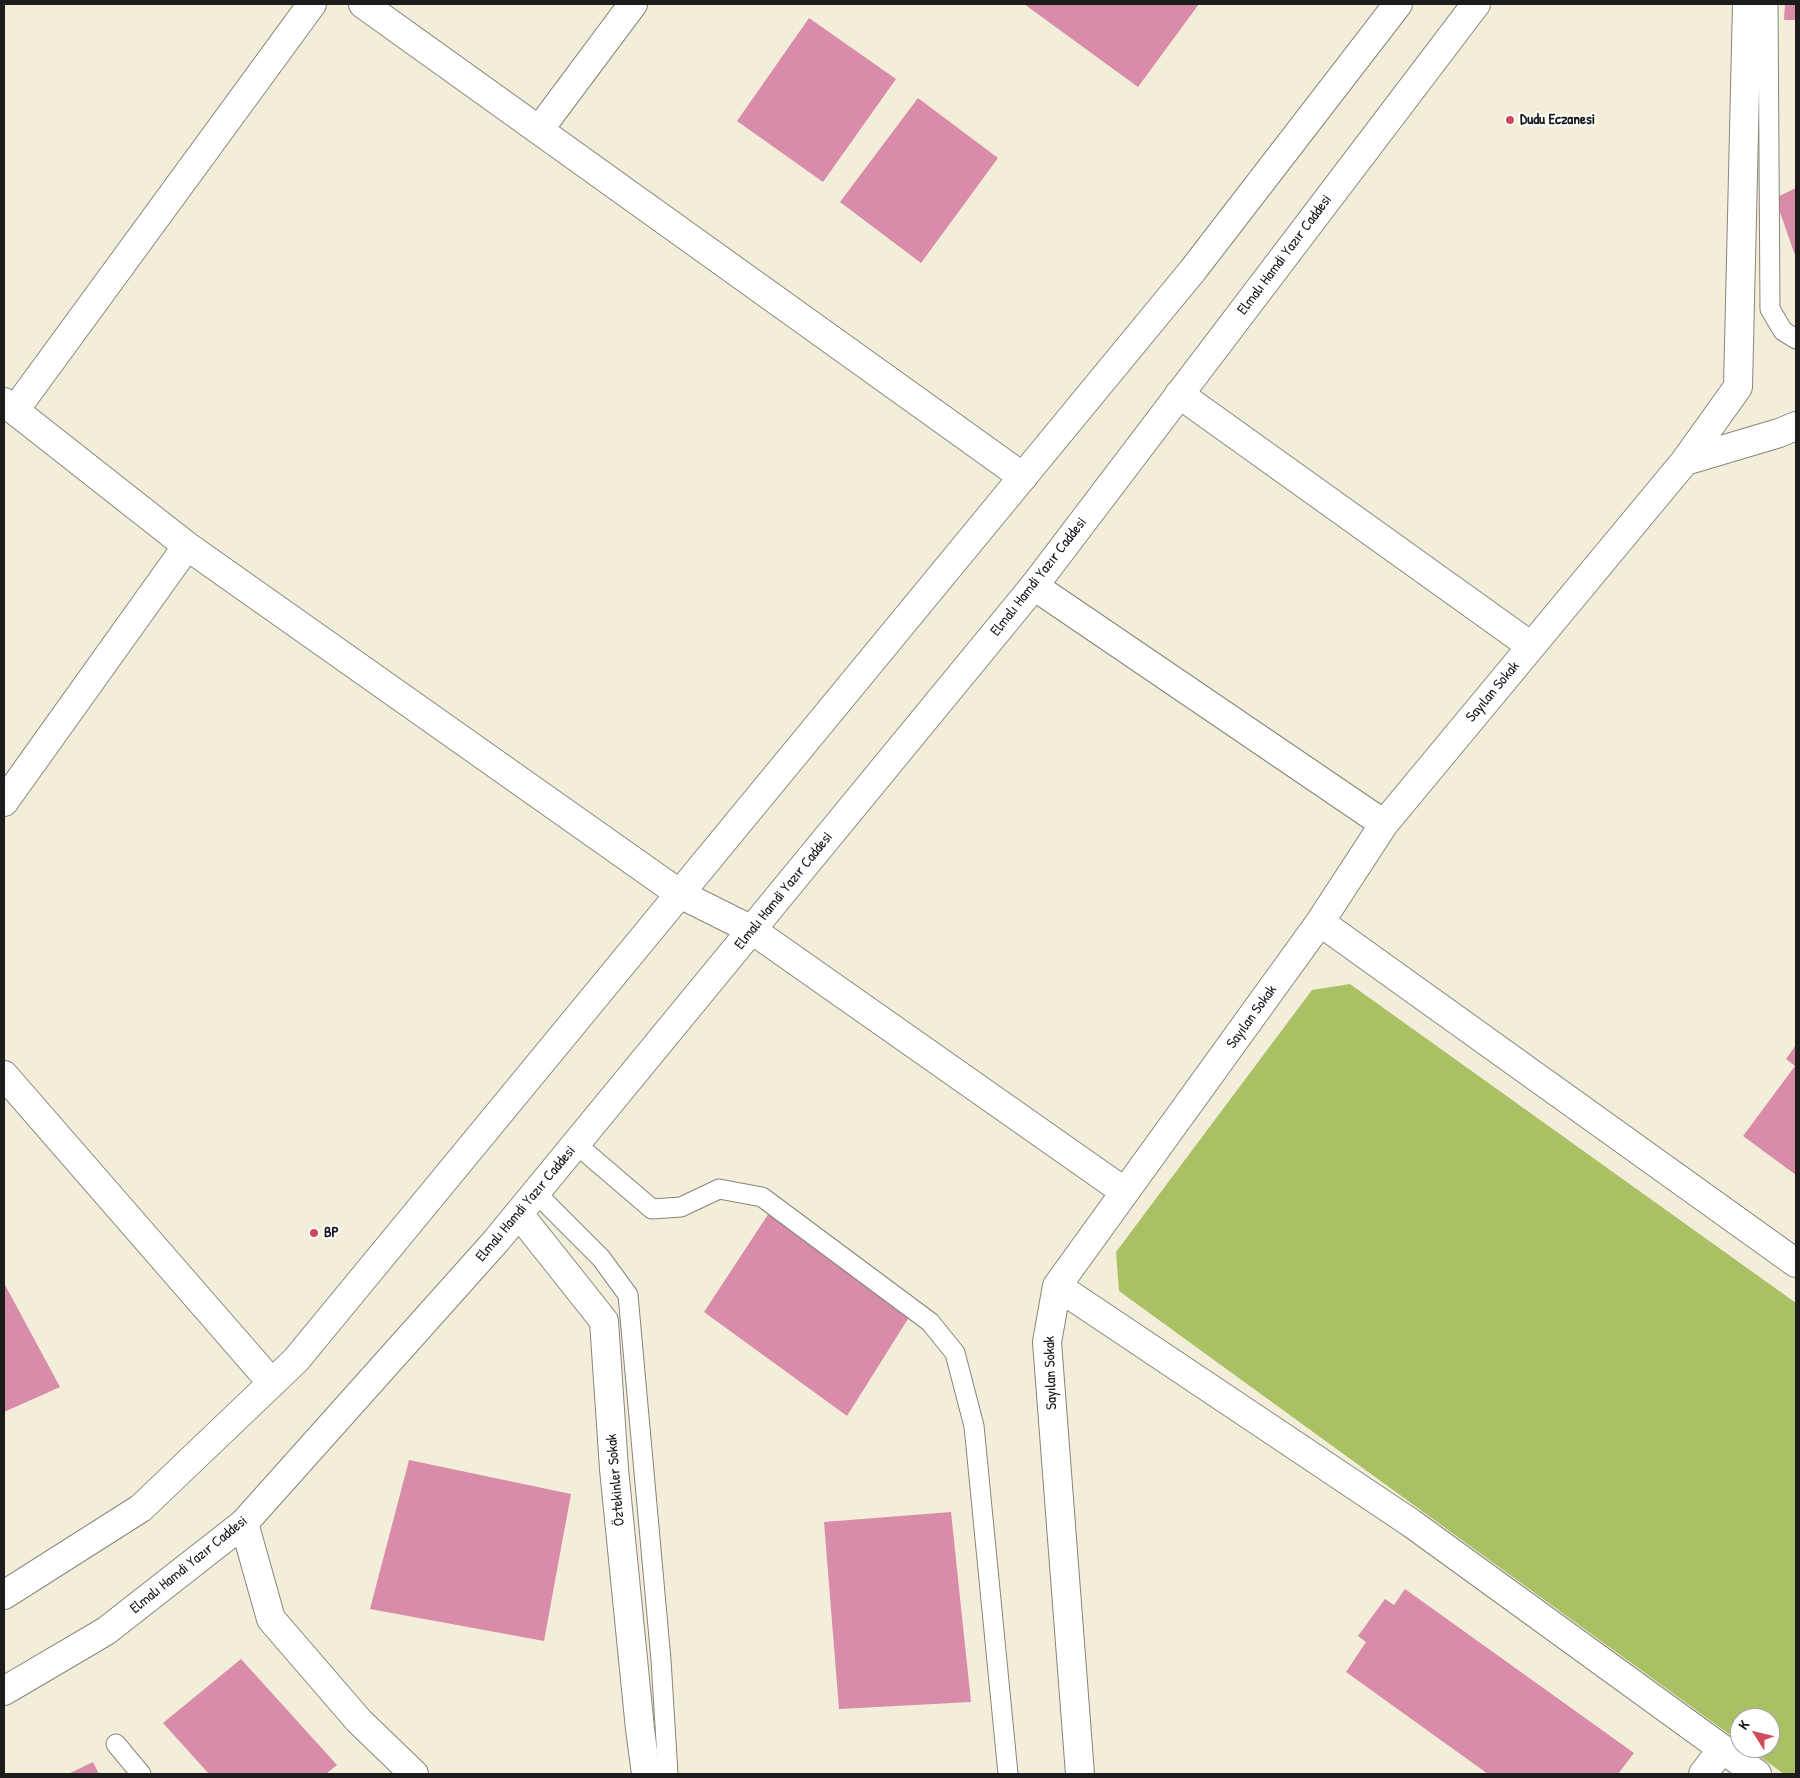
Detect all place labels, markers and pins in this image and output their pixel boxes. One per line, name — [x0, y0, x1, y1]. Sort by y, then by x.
place label: Dudu Eczanesi — [1520, 111, 1595, 129]
marker: Dudu Eczanesi — [1504, 114, 1516, 126]
place label: BP — [324, 1224, 339, 1242]
marker: BP — [308, 1227, 320, 1239]

